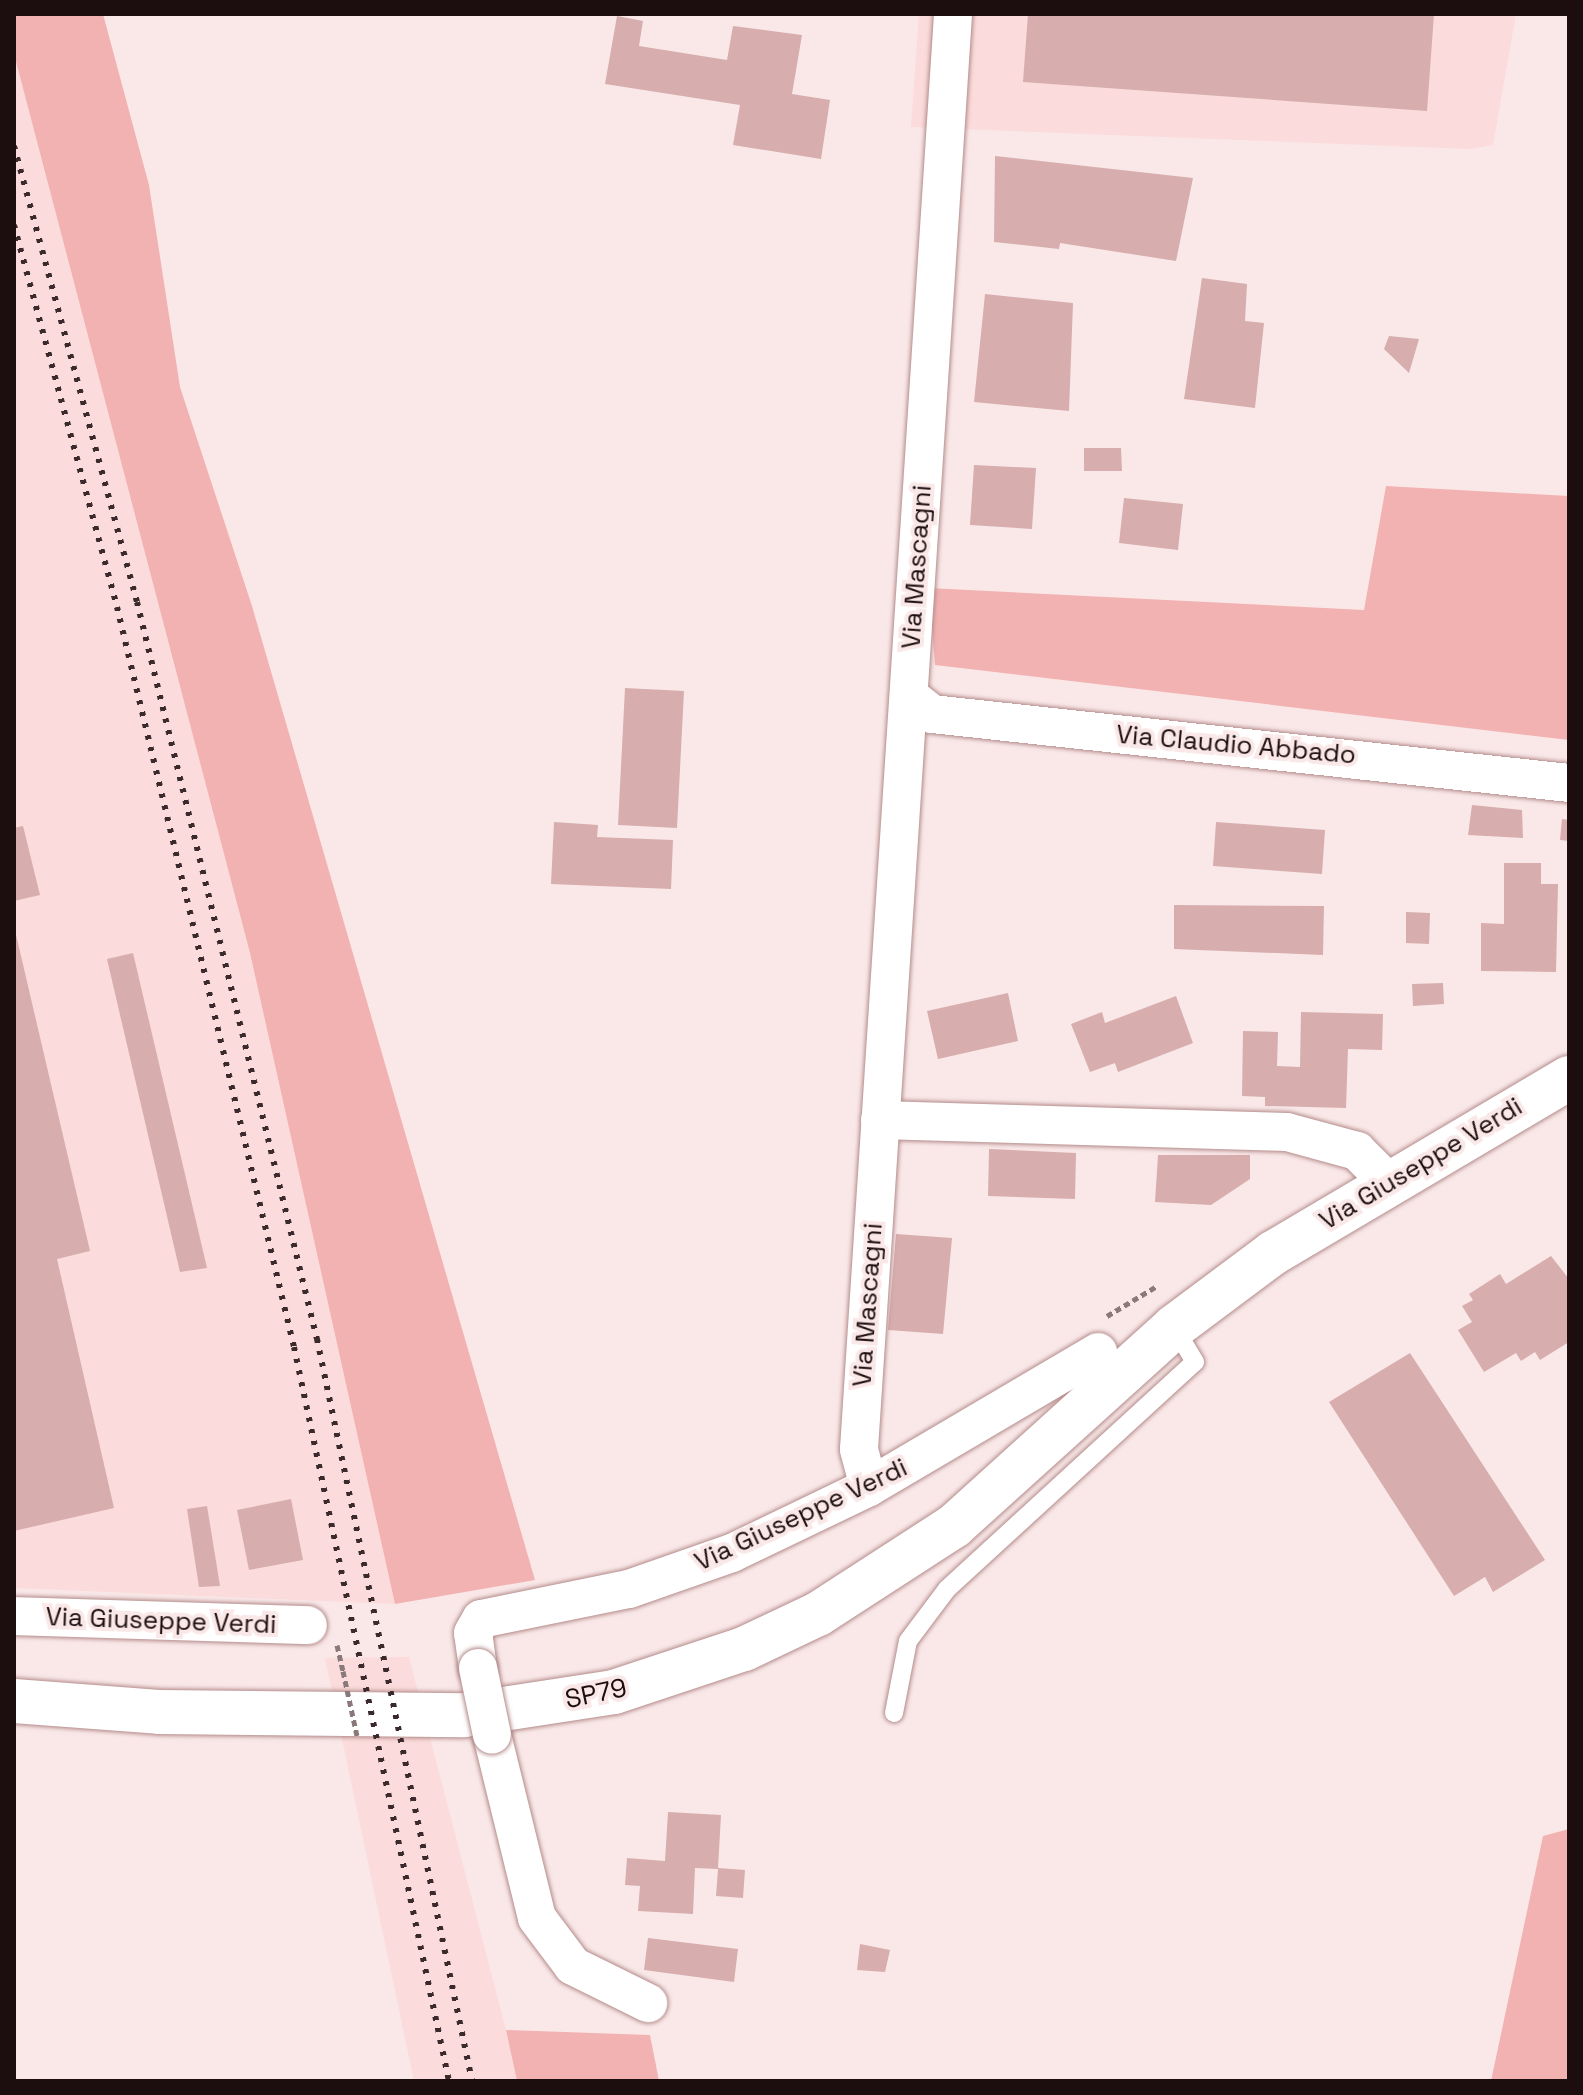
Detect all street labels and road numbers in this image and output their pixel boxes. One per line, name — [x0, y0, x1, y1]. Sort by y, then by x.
street label: Via Mascagni — [896, 484, 938, 650]
street label: Via Claudio Abbado — [1115, 719, 1357, 771]
street label: Via Giuseppe Verdi — [1314, 1091, 1528, 1237]
street label: Via Mascagni — [847, 1222, 889, 1388]
street label: Via Giuseppe Verdi — [690, 1452, 912, 1578]
street label: Via Giuseppe Verdi — [45, 1601, 277, 1641]
street label: SP79 — [562, 1672, 630, 1716]

